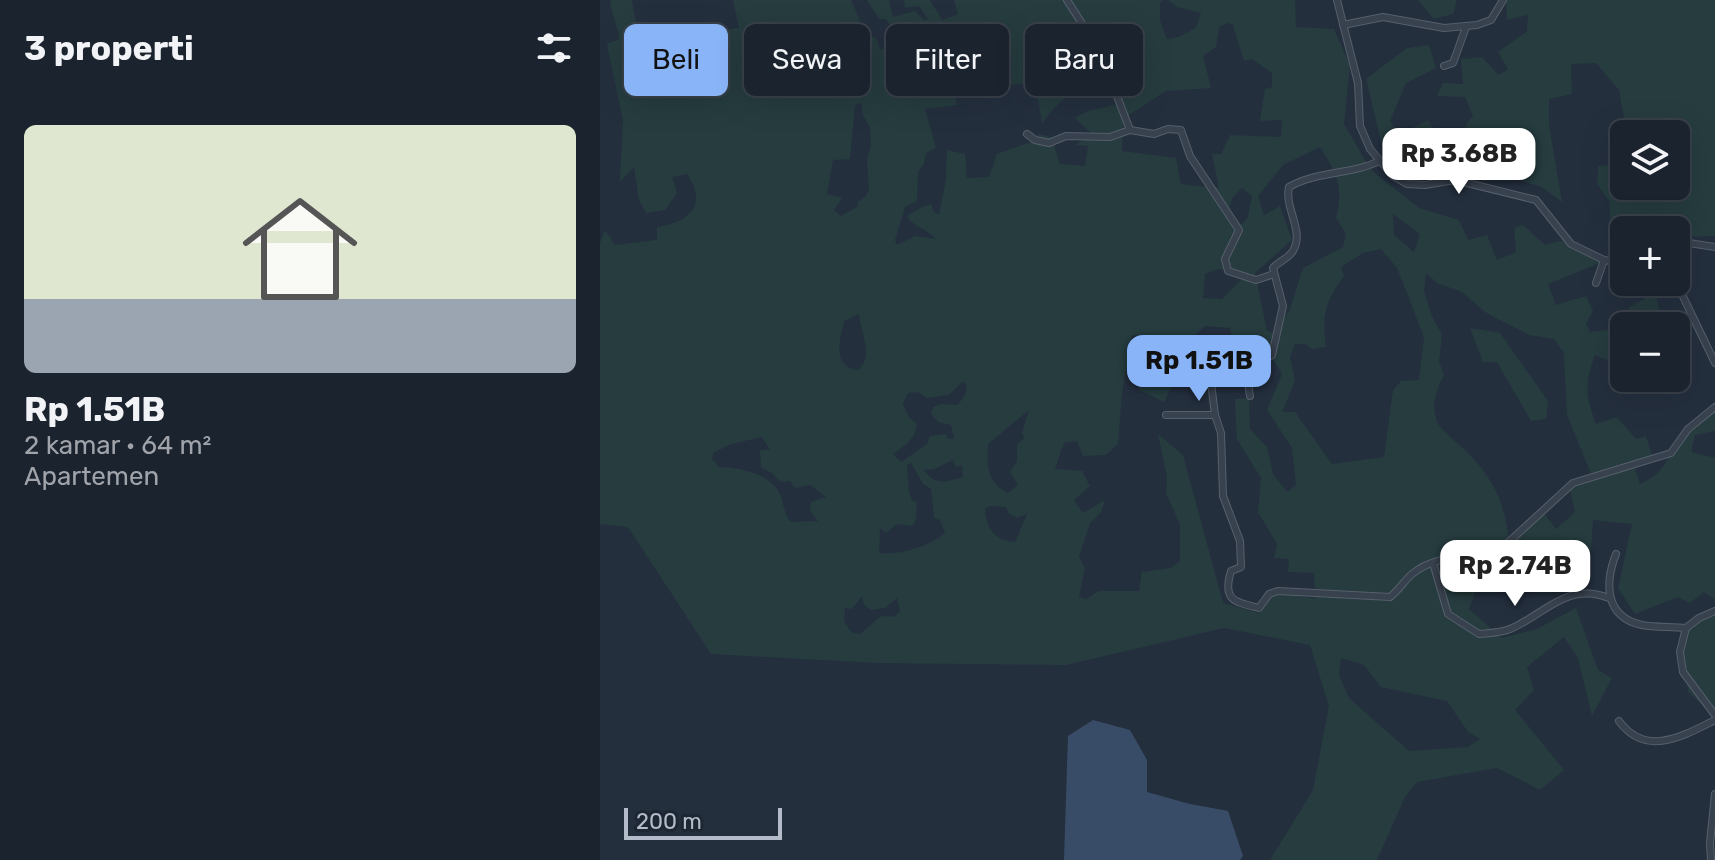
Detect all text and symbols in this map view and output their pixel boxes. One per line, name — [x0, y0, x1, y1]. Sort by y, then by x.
chip: Beli — [624, 24, 728, 96]
chip: Sewa — [744, 24, 870, 96]
chip: Filter — [886, 24, 1009, 96]
chip: Baru — [1025, 24, 1143, 96]
icon: filters — [532, 26, 576, 70]
text: 3 properti — [24, 28, 194, 69]
map controls — [1610, 120, 1690, 392]
button: layers — [1610, 120, 1690, 200]
pin: Rp 3.68B — [1376, 128, 1542, 196]
text: Rp 3.68B — [1400, 138, 1518, 169]
icon: home — [228, 177, 372, 321]
button: + — [1610, 216, 1690, 296]
button: − — [1610, 312, 1690, 392]
pin: Rp 1.51B — [1116, 335, 1282, 403]
text: Rp 1.51B — [1145, 345, 1253, 376]
text: Rp 1.51B — [24, 389, 165, 430]
text: 2 kamar · 64 m² — [24, 430, 211, 461]
text: Apartemen — [24, 461, 159, 492]
pin: Rp 2.74B — [1432, 540, 1598, 608]
text: Rp 2.74B — [1458, 550, 1572, 581]
scale bar — [624, 804, 782, 840]
text: 200 m — [636, 808, 702, 835]

